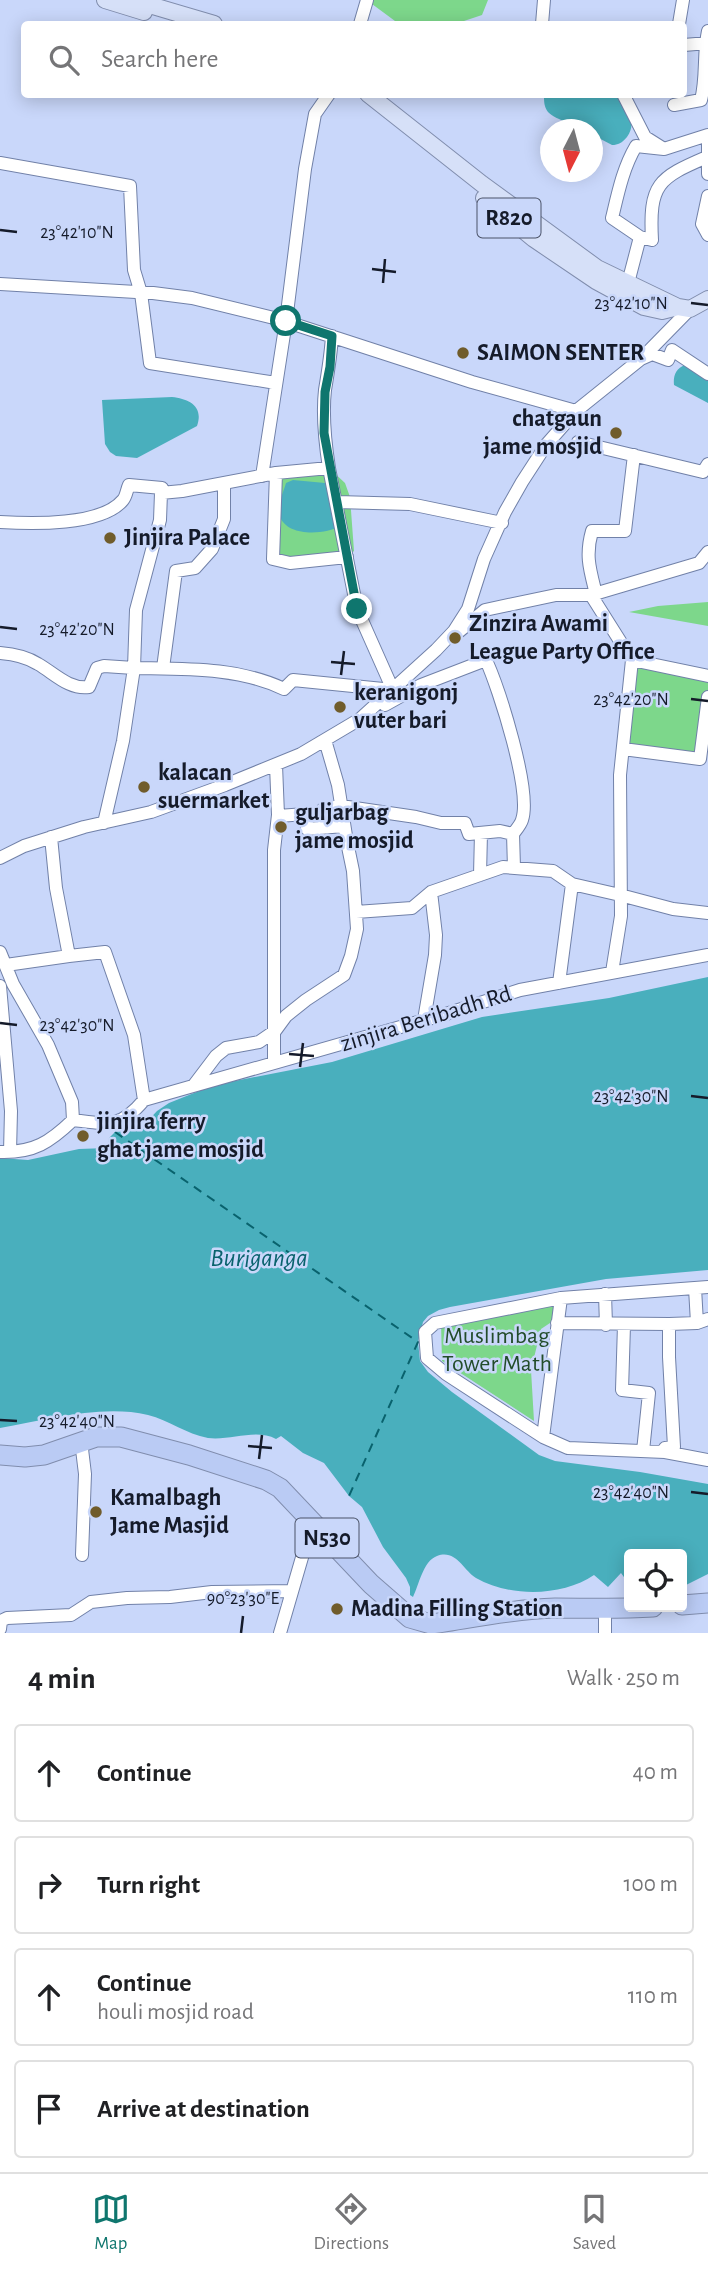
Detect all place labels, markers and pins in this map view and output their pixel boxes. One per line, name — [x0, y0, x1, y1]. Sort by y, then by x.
place label: SAIMON SENTER — [477, 341, 644, 365]
marker: SAIMON SENTER — [455, 345, 471, 361]
place label: chatgaun jame mosjid — [483, 407, 602, 459]
marker: chatgaun jame mosjid — [608, 425, 624, 441]
place label: Jinjira Palace — [124, 526, 250, 550]
marker: Jinjira Palace — [102, 530, 118, 546]
place label: Zinzira Awami League Party Office — [469, 612, 655, 664]
marker: Zinzira Awami League Party Office — [447, 630, 463, 646]
place label: keranigonj vuter bari — [354, 681, 458, 733]
marker: keranigonj vuter bari — [332, 699, 348, 715]
place label: kalacan suermarket — [158, 761, 269, 813]
marker: kalacan suermarket — [136, 779, 152, 795]
place label: guljarbag jame mosjid — [295, 801, 414, 853]
marker: guljarbag jame mosjid — [273, 819, 289, 835]
place label: jinjira ferry ghat jame mosjid — [97, 1110, 264, 1162]
marker: jinjira ferry ghat jame mosjid — [75, 1128, 91, 1144]
place label: Kamalbagh Jame Masjid — [110, 1486, 229, 1538]
marker: Kamalbagh Jame Masjid — [88, 1504, 104, 1520]
place label: Madina Filling Station — [351, 1597, 563, 1621]
marker: Madina Filling Station — [329, 1601, 345, 1617]

